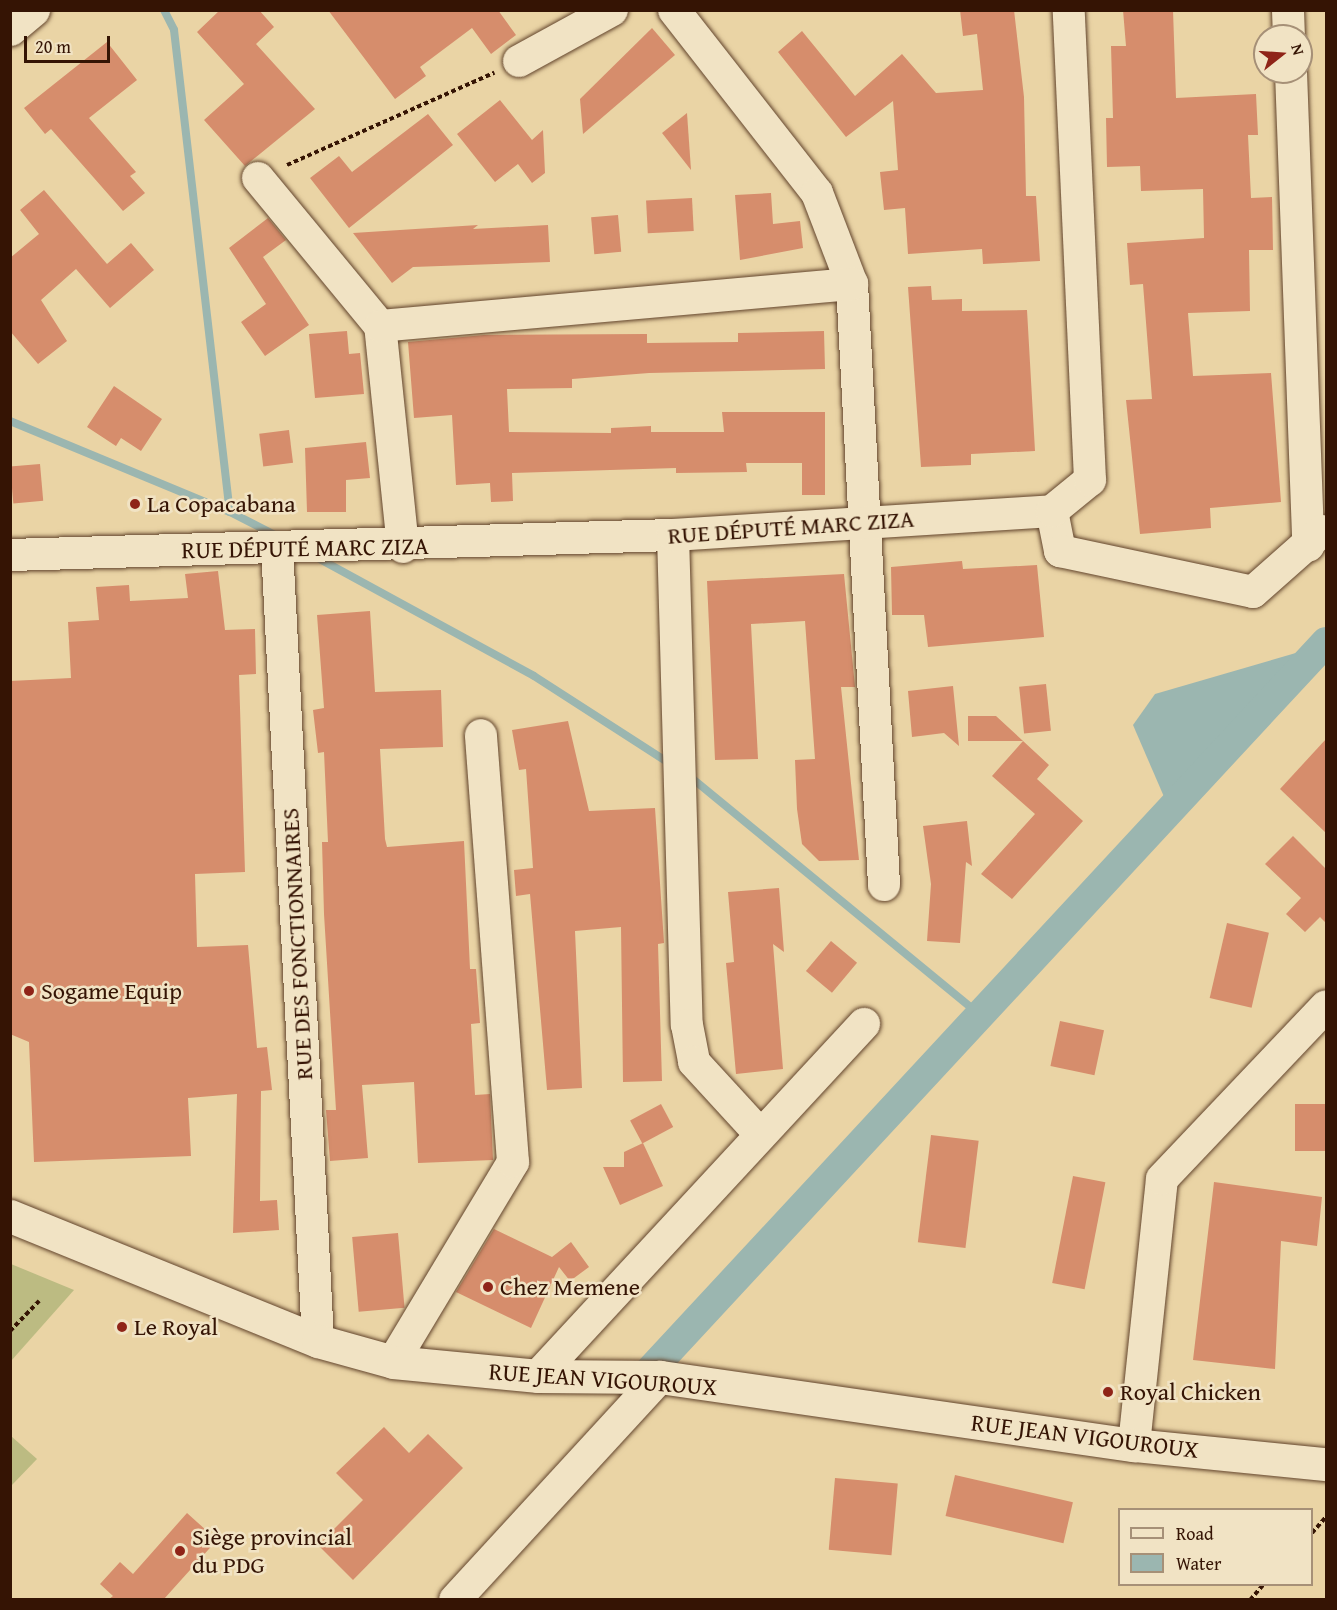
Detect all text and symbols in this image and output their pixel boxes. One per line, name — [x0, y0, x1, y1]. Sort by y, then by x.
scale bar — [27, 24, 112, 62]
north arrow — [1253, 24, 1313, 84]
text: 20 m — [35, 33, 71, 60]
text: N — [1285, 41, 1311, 58]
place label: La Copacabana — [147, 490, 295, 518]
marker: La Copacabana — [128, 497, 142, 511]
street label: RUE DÉPUTÉ MARC ZIZA — [667, 504, 915, 550]
street label: RUE DÉPUTÉ MARC ZIZA — [181, 531, 429, 565]
street label: RUE DES FONCTIONNAIRES — [275, 807, 319, 1081]
place label: Sogame Equip — [41, 977, 182, 1005]
marker: Sogame Equip — [22, 984, 36, 998]
place label: Chez Memene — [500, 1273, 640, 1301]
marker: Chez Memene — [481, 1280, 495, 1294]
place label: Le Royal — [134, 1313, 218, 1341]
marker: Le Royal — [115, 1320, 129, 1334]
street label: RUE JEAN VIGOUROUX — [488, 1357, 718, 1401]
place label: Royal Chicken — [1120, 1378, 1261, 1406]
marker: Royal Chicken — [1101, 1385, 1115, 1399]
street label: RUE JEAN VIGOUROUX — [970, 1408, 1200, 1464]
legend — [1118, 1508, 1313, 1586]
text: Road — [1176, 1520, 1214, 1547]
place label: Siège provincial du PDG — [192, 1523, 352, 1579]
marker: Siège provincial du PDG — [173, 1544, 187, 1558]
text: Water — [1176, 1550, 1221, 1577]

